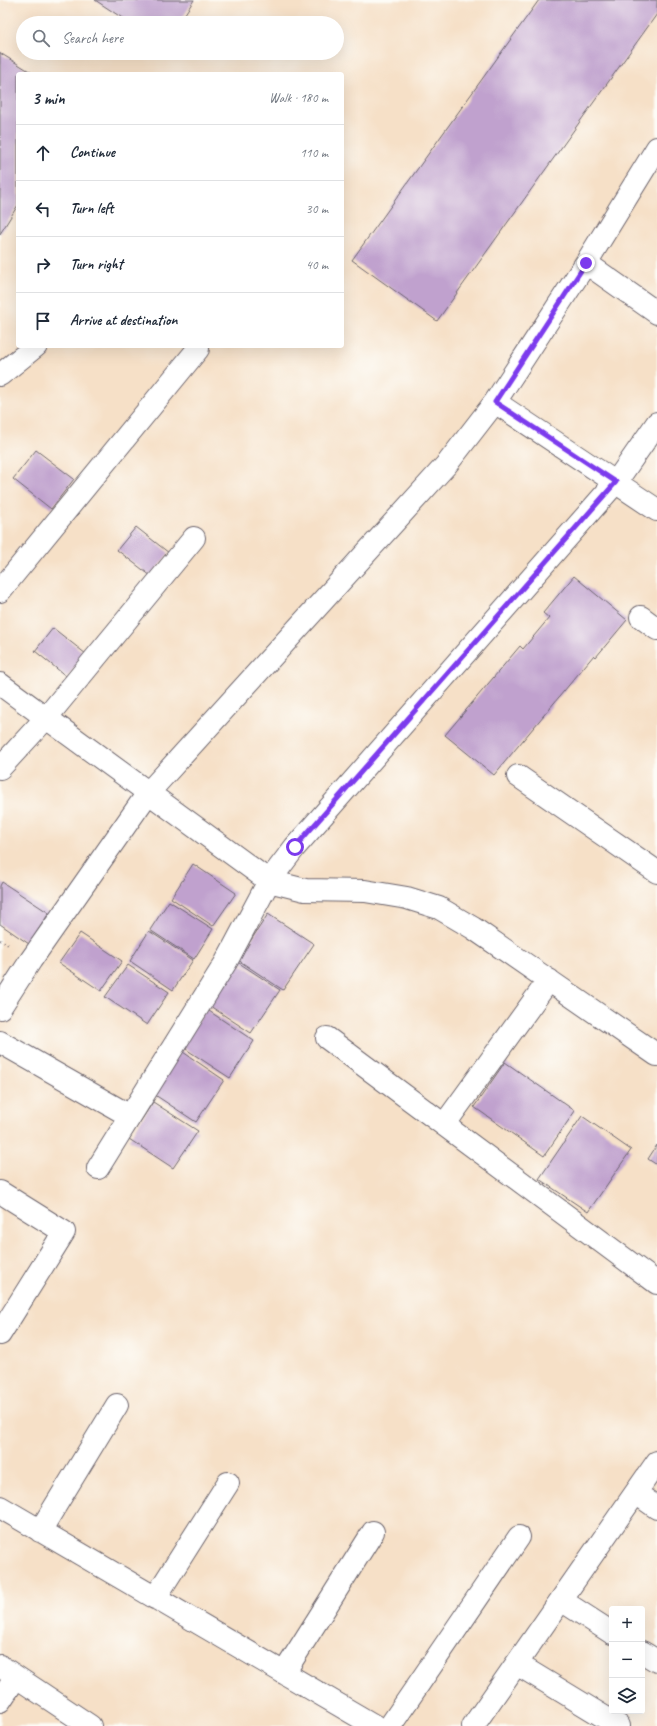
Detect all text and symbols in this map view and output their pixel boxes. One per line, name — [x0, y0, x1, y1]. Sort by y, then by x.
search box — [16, 16, 344, 60]
icon: search — [30, 27, 52, 49]
text: Search here — [62, 29, 123, 48]
text: 3 min — [32, 88, 65, 109]
text: Walk · 180 m — [269, 90, 328, 106]
icon: ahead — [32, 142, 54, 164]
text: Continue — [70, 143, 115, 162]
text: 110 m — [300, 145, 328, 161]
icon: left — [32, 198, 54, 220]
text: Turn left — [70, 199, 113, 218]
text: 30 m — [306, 201, 328, 217]
icon: right — [32, 254, 54, 276]
route end — [577, 254, 595, 272]
text: Turn right — [70, 255, 123, 274]
text: 40 m — [306, 257, 328, 273]
icon: arrive — [32, 310, 54, 332]
text: Arrive at destination — [70, 311, 177, 330]
route start — [286, 838, 304, 856]
map controls — [609, 1606, 645, 1714]
button: + — [609, 1606, 645, 1642]
button: − — [609, 1642, 645, 1678]
button: layers — [609, 1678, 645, 1714]

